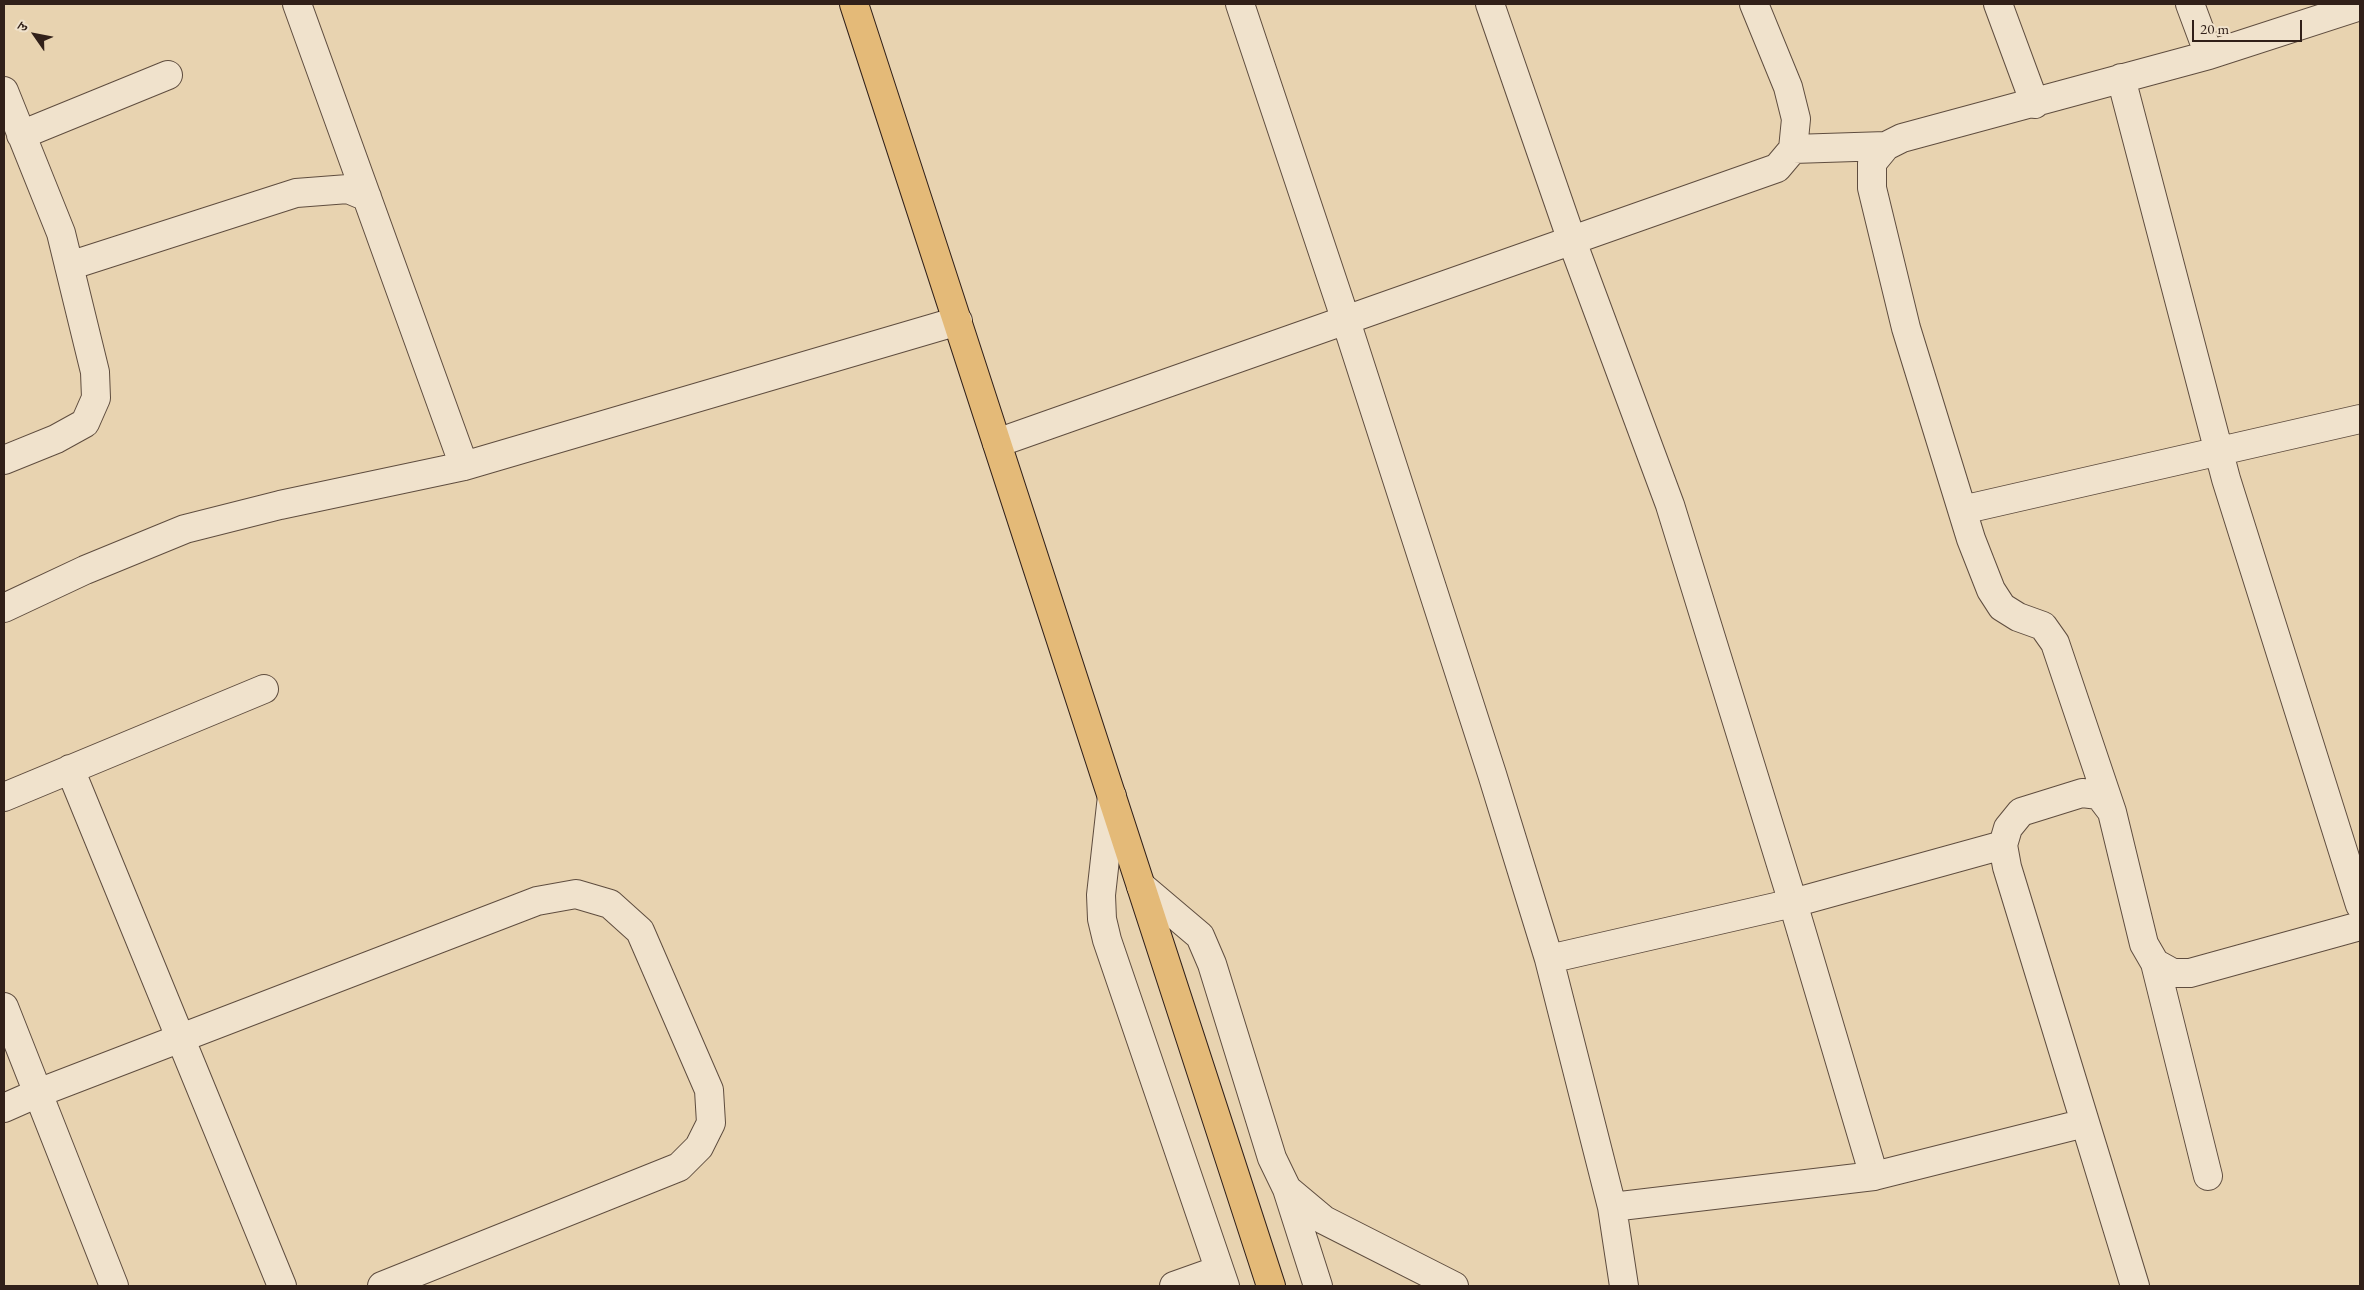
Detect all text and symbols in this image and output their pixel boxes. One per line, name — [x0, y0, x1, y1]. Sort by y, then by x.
north arrow — [10, 10, 60, 60]
scale bar — [2194, 10, 2304, 42]
text: उ — [13, 19, 32, 35]
text: 20 m — [2200, 19, 2229, 38]

